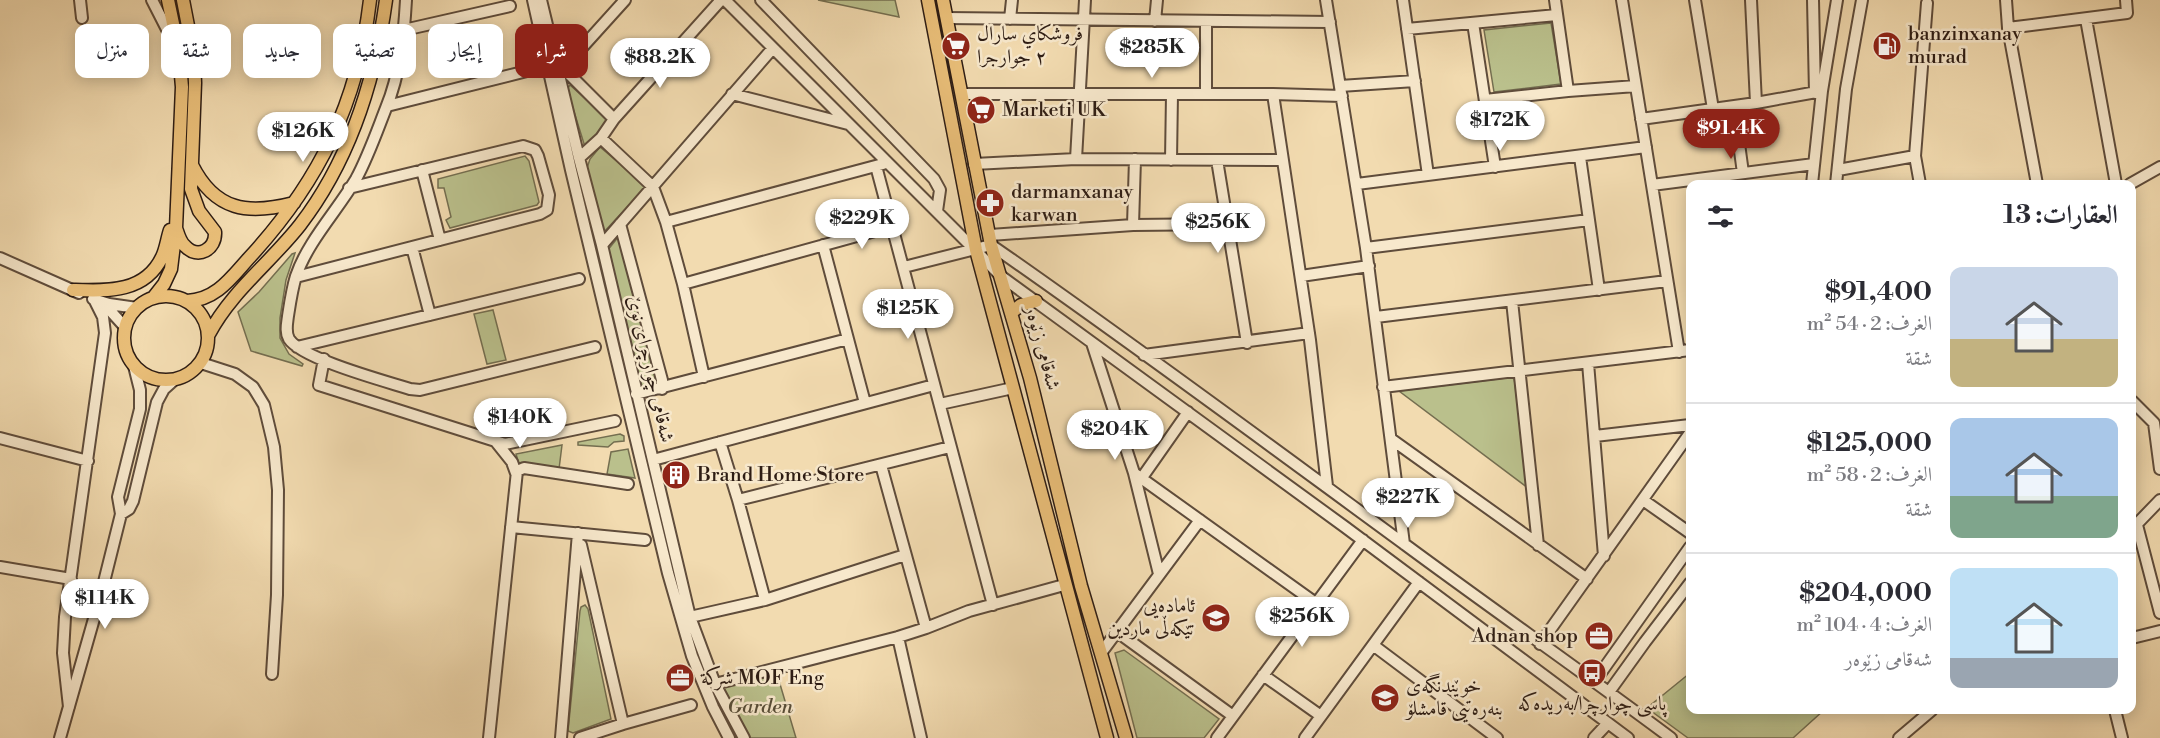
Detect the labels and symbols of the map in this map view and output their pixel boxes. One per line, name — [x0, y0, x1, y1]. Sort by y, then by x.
place label: فروشكاي سارال ٢ جوارجرا — [977, 22, 1083, 70]
place label: banzinxanay murad — [1908, 22, 2022, 70]
pin: $285K — [1110, 28, 1194, 79]
supermarket icon: فروشكاي سارال ٢ جوارجرا — [940, 30, 972, 62]
fuel station icon: banzinxanay murad — [1871, 30, 1903, 62]
pin: $88.2K — [611, 38, 709, 89]
supermarket icon: Marketi UK — [965, 94, 997, 126]
place label: Marketi UK — [1002, 98, 1107, 123]
pin: $172K — [1458, 101, 1542, 152]
pin: $91.4K — [1682, 109, 1780, 160]
pin: $126K — [261, 112, 345, 163]
place label: darmanxanay karwan — [1011, 180, 1134, 228]
pharmacy icon: darmanxanay karwan — [974, 187, 1006, 219]
pin: $229K — [820, 199, 904, 250]
pin: $256K — [1176, 203, 1260, 254]
pin: $125K — [866, 289, 950, 340]
street label: شەقامی چوارچرای نوێ — [621, 293, 679, 445]
street label: شەقامی زێوەر — [1018, 301, 1065, 393]
pin: $140K — [478, 398, 562, 449]
pin: $204K — [1073, 410, 1157, 461]
building icon: Brand Home Store — [660, 459, 692, 491]
place label: Brand Home Store — [696, 463, 864, 488]
pin: $227K — [1366, 478, 1450, 529]
pin: $114K — [63, 579, 147, 630]
place label: ئامادەیی تێکەڵی ماردین — [1107, 594, 1195, 642]
pin: $256K — [1260, 597, 1344, 648]
school or university icon: ئامادەیی تێکەڵی ماردین — [1200, 602, 1232, 634]
office icon: Adnan shop — [1583, 620, 1615, 652]
place label: Adnan shop — [1471, 624, 1578, 649]
bus stop icon: پاسی چوارچرا/بەریدەکە — [1576, 657, 1608, 689]
office icon: شركة MOF Eng — [664, 662, 696, 694]
place label: شركة MOF Eng — [700, 665, 825, 691]
place label: خوێندنگەی بنەرەتیی قامشلۆ — [1404, 673, 1503, 723]
school or university icon: خوێندنگەی بنەرەتیی قامشلۆ — [1369, 682, 1401, 714]
place label: پاسی چوارچرا/بەریدەکە — [1518, 691, 1668, 718]
park label: Garden — [727, 695, 794, 720]

